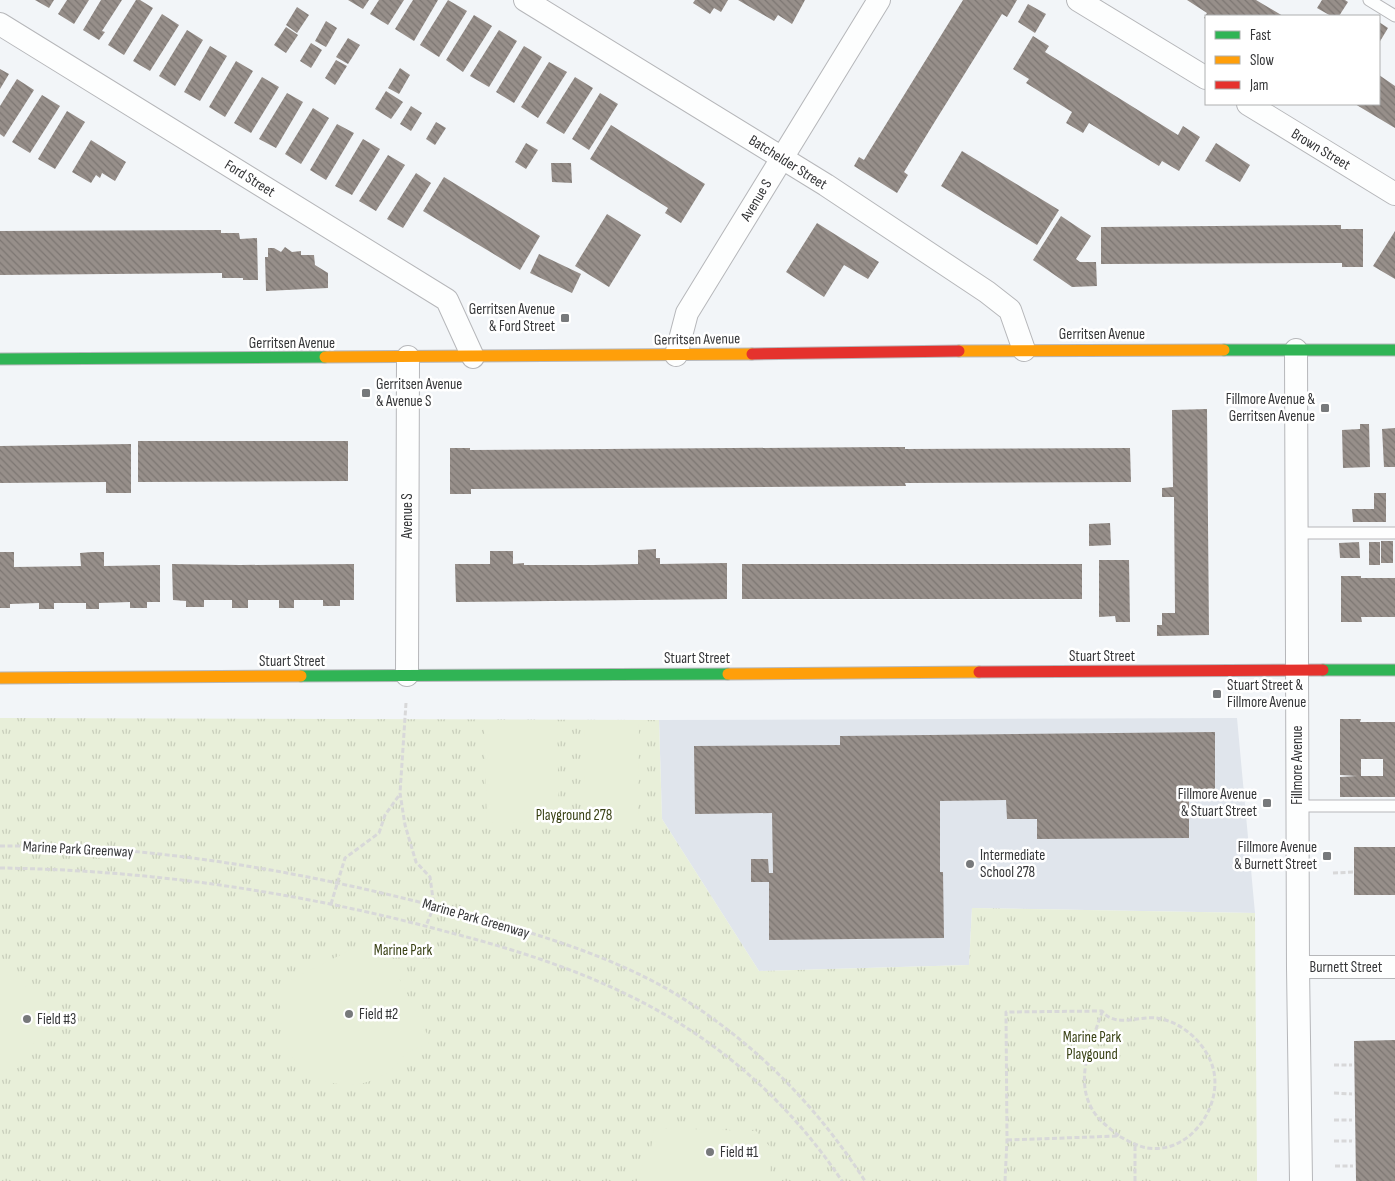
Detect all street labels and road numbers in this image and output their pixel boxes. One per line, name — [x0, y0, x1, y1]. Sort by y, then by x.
street label: Brown Street — [1288, 124, 1354, 175]
street label: Batchelder Street — [745, 131, 831, 194]
street label: Ford Street — [221, 156, 279, 202]
street label: Avenue S — [736, 176, 776, 226]
street label: Gerritsen Avenue — [1059, 325, 1145, 344]
street label: Gerritsen Avenue — [654, 329, 740, 350]
street label: Gerritsen Avenue — [249, 334, 335, 353]
street label: Avenue S — [398, 493, 417, 540]
street label: Stuart Street — [1069, 647, 1135, 666]
street label: Stuart Street — [664, 649, 730, 668]
street label: Stuart Street — [259, 652, 325, 671]
street label: Fillmore Avenue — [1288, 725, 1307, 805]
street label: Marine Park Greenway — [22, 837, 134, 862]
street label: Marine Park Greenway — [420, 894, 532, 943]
street label: Burnett Street — [1310, 958, 1383, 977]

